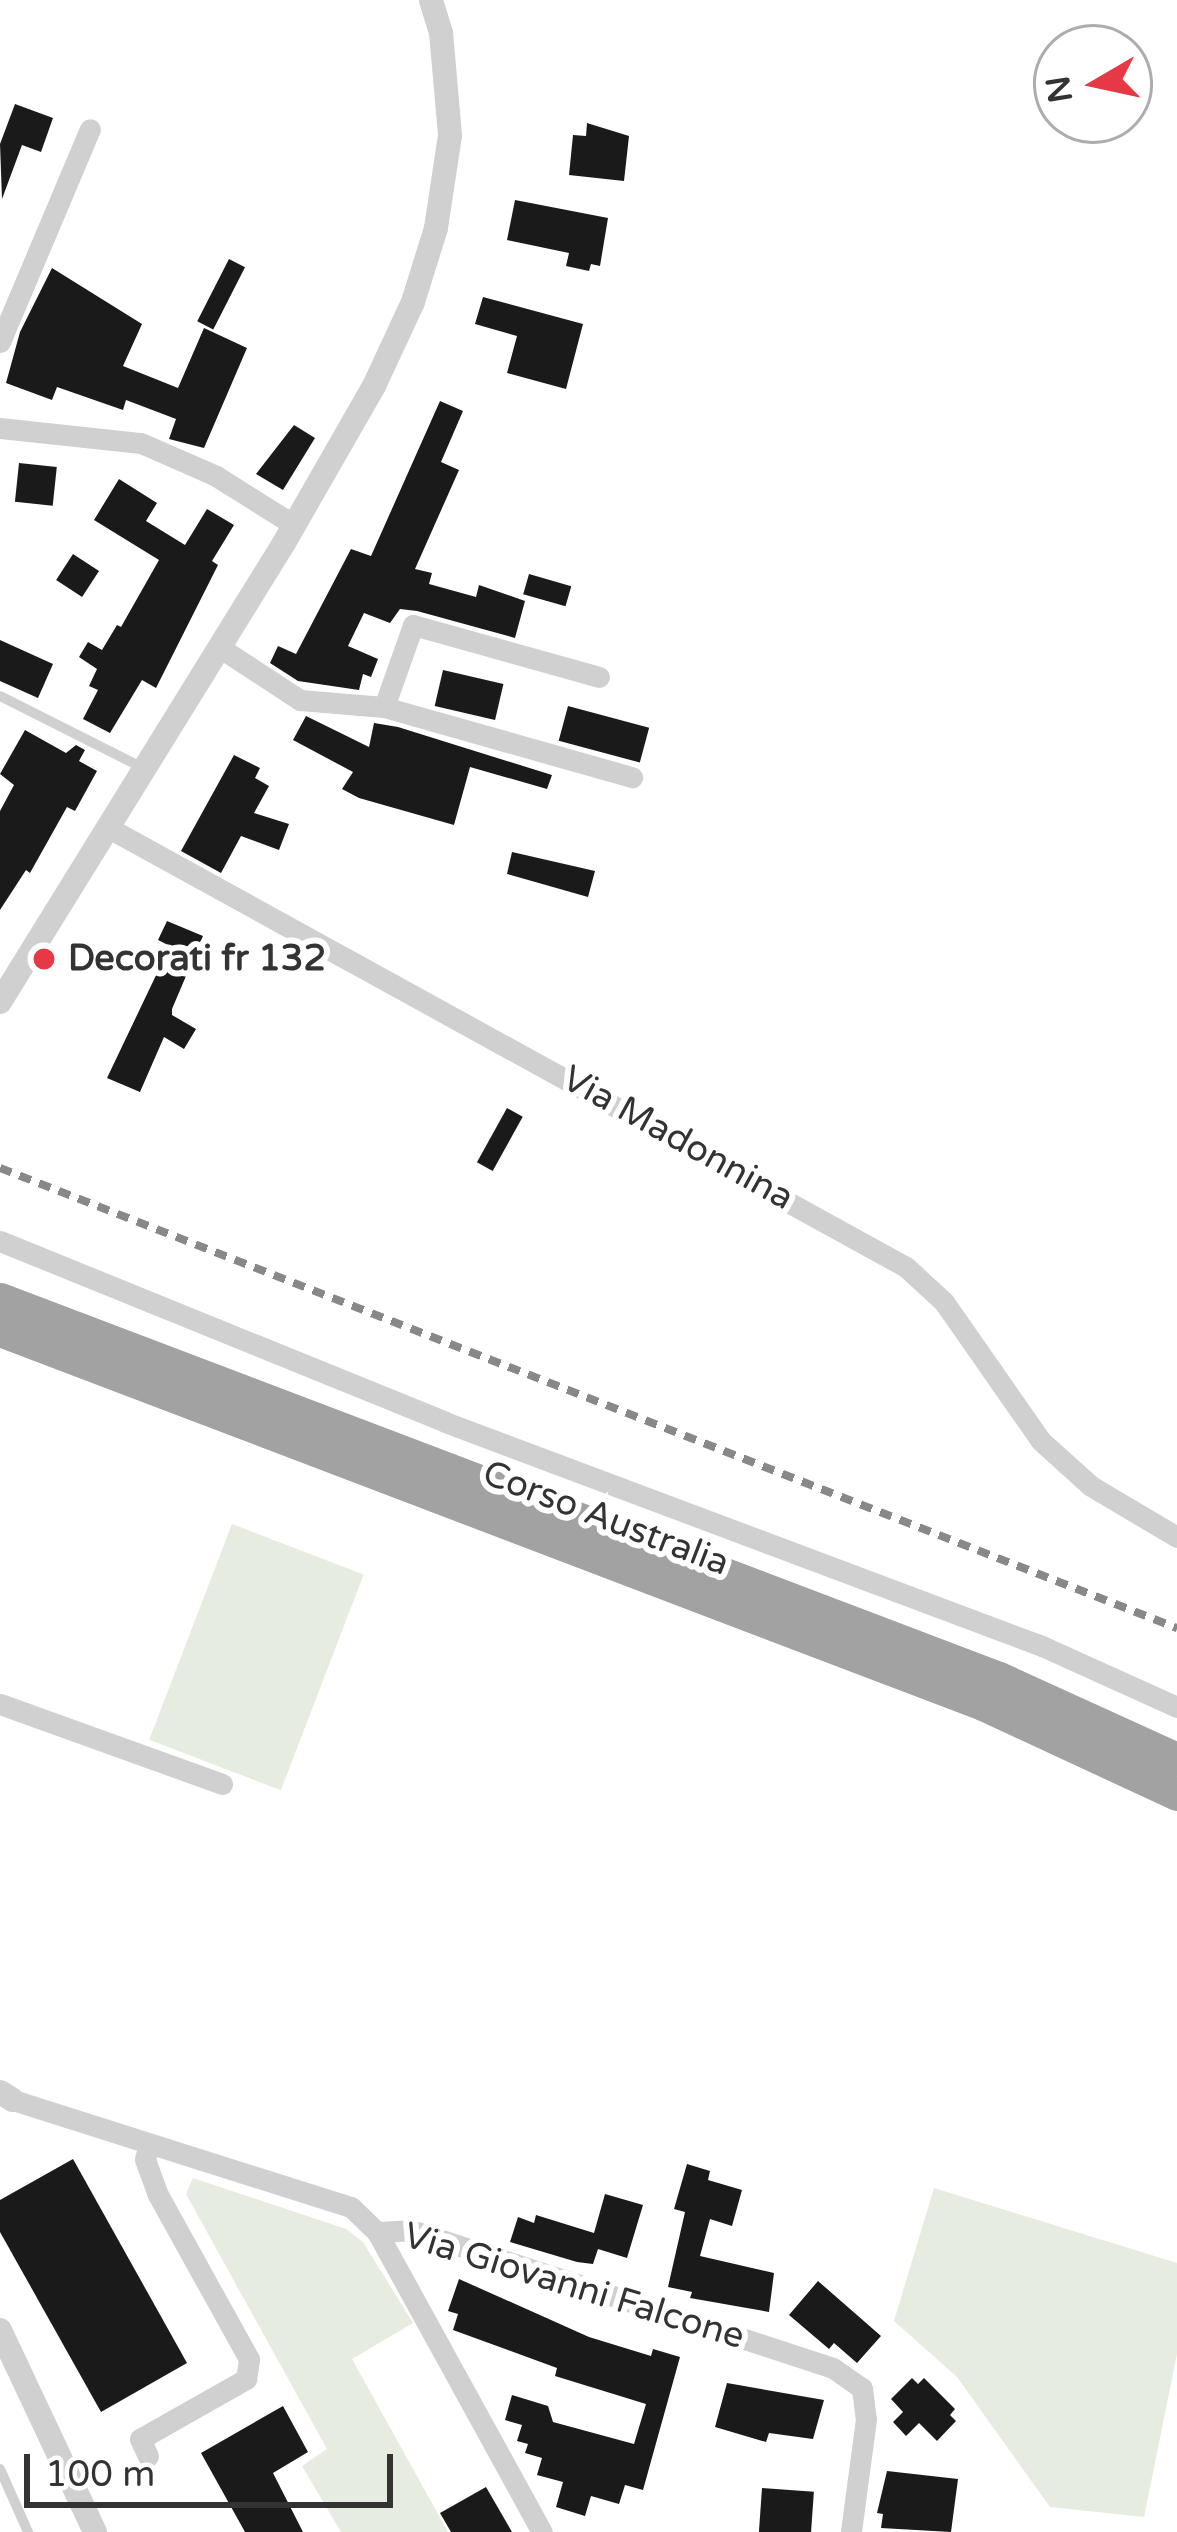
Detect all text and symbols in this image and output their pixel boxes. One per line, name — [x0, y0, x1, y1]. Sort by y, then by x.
north arrow — [1033, 24, 1153, 144]
text: N — [1039, 73, 1081, 105]
place label: Decorati fr 132 — [68, 937, 326, 981]
marker: Decorati fr 132 — [31, 946, 57, 972]
street label: Via Madonnina — [555, 1057, 801, 1219]
street label: Corso Australia — [477, 1451, 735, 1585]
street label: Via Giovanni Falcone — [398, 2214, 750, 2358]
scale bar — [30, 2430, 399, 2504]
text: 100 m — [45, 2453, 155, 2496]

